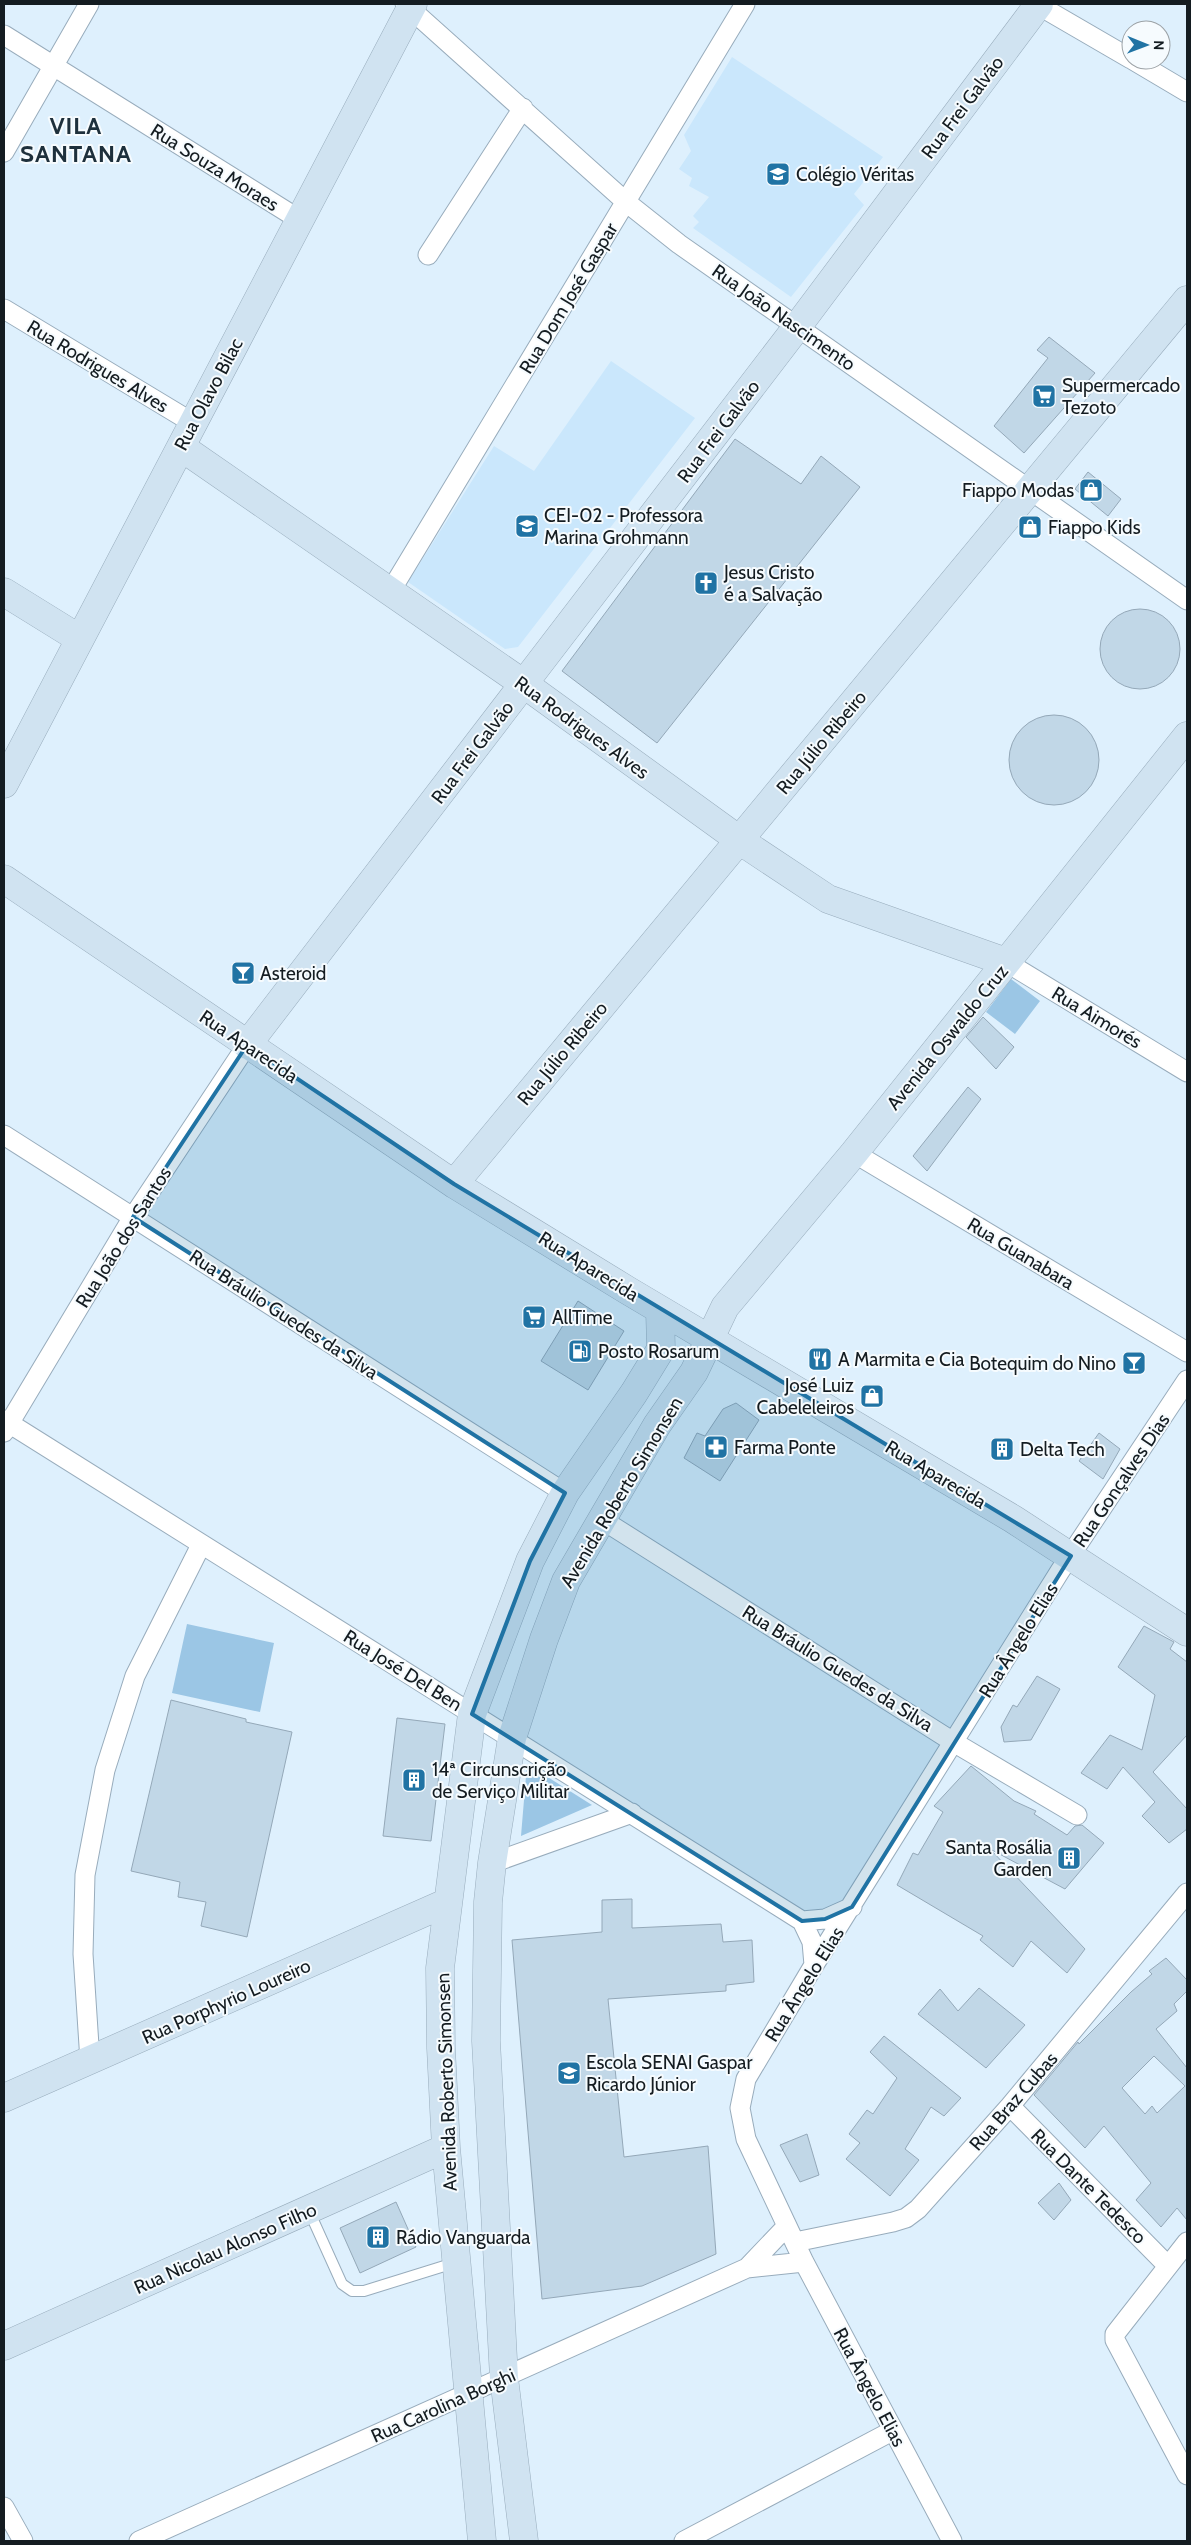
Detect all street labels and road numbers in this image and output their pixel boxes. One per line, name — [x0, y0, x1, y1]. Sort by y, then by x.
street label: Rua Frei Galvão — [916, 51, 1008, 163]
street label: Rua Souza Moraes — [146, 119, 283, 216]
street label: Rua Dom José Gaspar — [514, 219, 623, 378]
street label: Rua João Nascimento — [708, 259, 860, 376]
street label: Rua Rodrigues Alves — [23, 315, 173, 418]
street label: Rua Olavo Bilac — [169, 334, 248, 454]
street label: Rua Frei Galvão — [672, 375, 764, 487]
street label: Rua Rodrigues Alves — [510, 671, 654, 784]
street label: Rua Júlio Ribeiro — [771, 686, 871, 799]
street label: Rua Frei Galvão — [426, 696, 518, 808]
street label: Avenida Oswaldo Cruz — [882, 960, 1013, 1114]
street label: Rua Aimorés — [1048, 982, 1146, 1053]
street label: Rua Júlio Ribeiro — [512, 997, 612, 1110]
street label: Rua Aparecida — [195, 1005, 302, 1088]
street label: Rua João dos Santos — [71, 1162, 176, 1312]
street label: Rua Guanabara — [963, 1212, 1078, 1294]
street label: Rua Aparecida — [534, 1227, 643, 1306]
street label: Rua Bráulio Guedes da Silva — [185, 1245, 382, 1384]
street label: Avenida Roberto Simonsen — [555, 1393, 688, 1592]
street label: Rua Gonçalves Dias — [1068, 1409, 1175, 1551]
street label: Rua Aparecida — [881, 1435, 990, 1514]
street label: Rua Ângelo Elias — [973, 1578, 1063, 1702]
street label: Rua Bráulio Guedes da Silva — [738, 1600, 937, 1737]
street label: Rua José Del Ben — [339, 1625, 466, 1716]
street label: Rua Ângelo Elias — [759, 1922, 849, 2046]
street label: Rua Porphyrio Loureiro — [138, 1954, 314, 2049]
street label: Avenida Roberto Simonsen — [431, 1972, 462, 2192]
street label: Rua Braz Cubas — [964, 2047, 1062, 2155]
street label: Rua Dante Tedesco — [1026, 2124, 1151, 2249]
street label: Rua Nicolau Alonso Filho — [130, 2198, 320, 2299]
street label: Rua Ângelo Elias — [829, 2323, 911, 2451]
street label: Rua Carolina Borghi — [367, 2363, 519, 2448]

